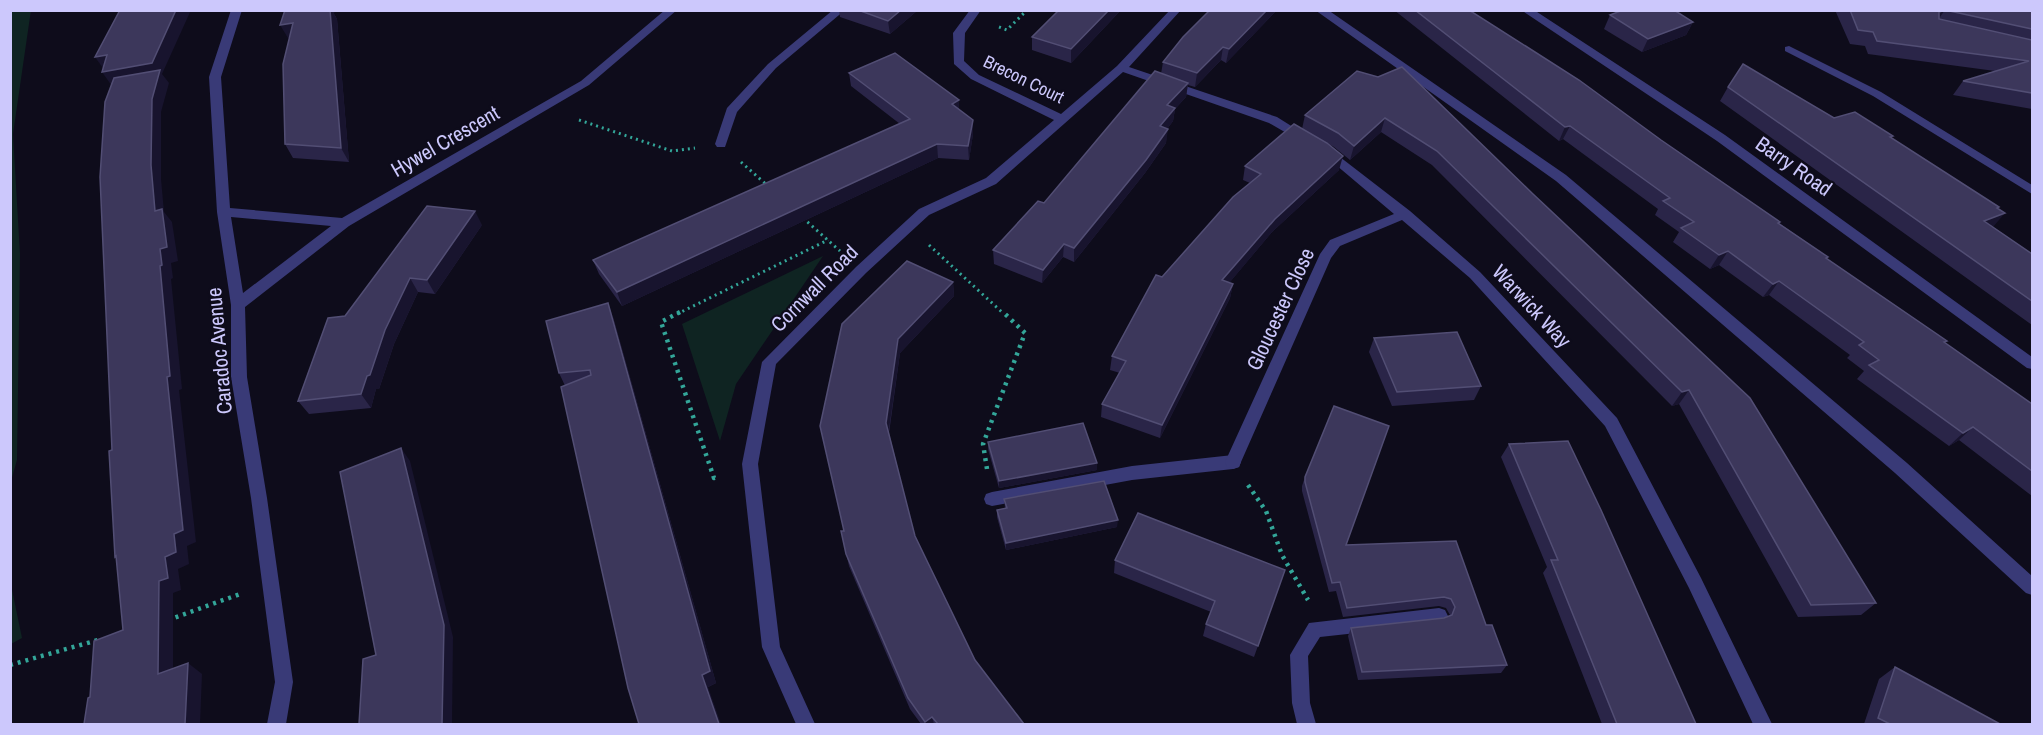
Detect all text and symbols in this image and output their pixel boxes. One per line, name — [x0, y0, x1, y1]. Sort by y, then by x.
street label: Brecon Court — [979, 49, 1069, 109]
street label: Hywel Crescent — [386, 98, 505, 184]
street label: Barry Road — [1750, 129, 1838, 203]
street label: Cornwall Road — [764, 238, 864, 338]
street label: Gloucester Close — [1239, 243, 1321, 375]
street label: Warwick Way — [1486, 258, 1578, 354]
street label: Caradoc Avenue — [199, 286, 239, 416]

